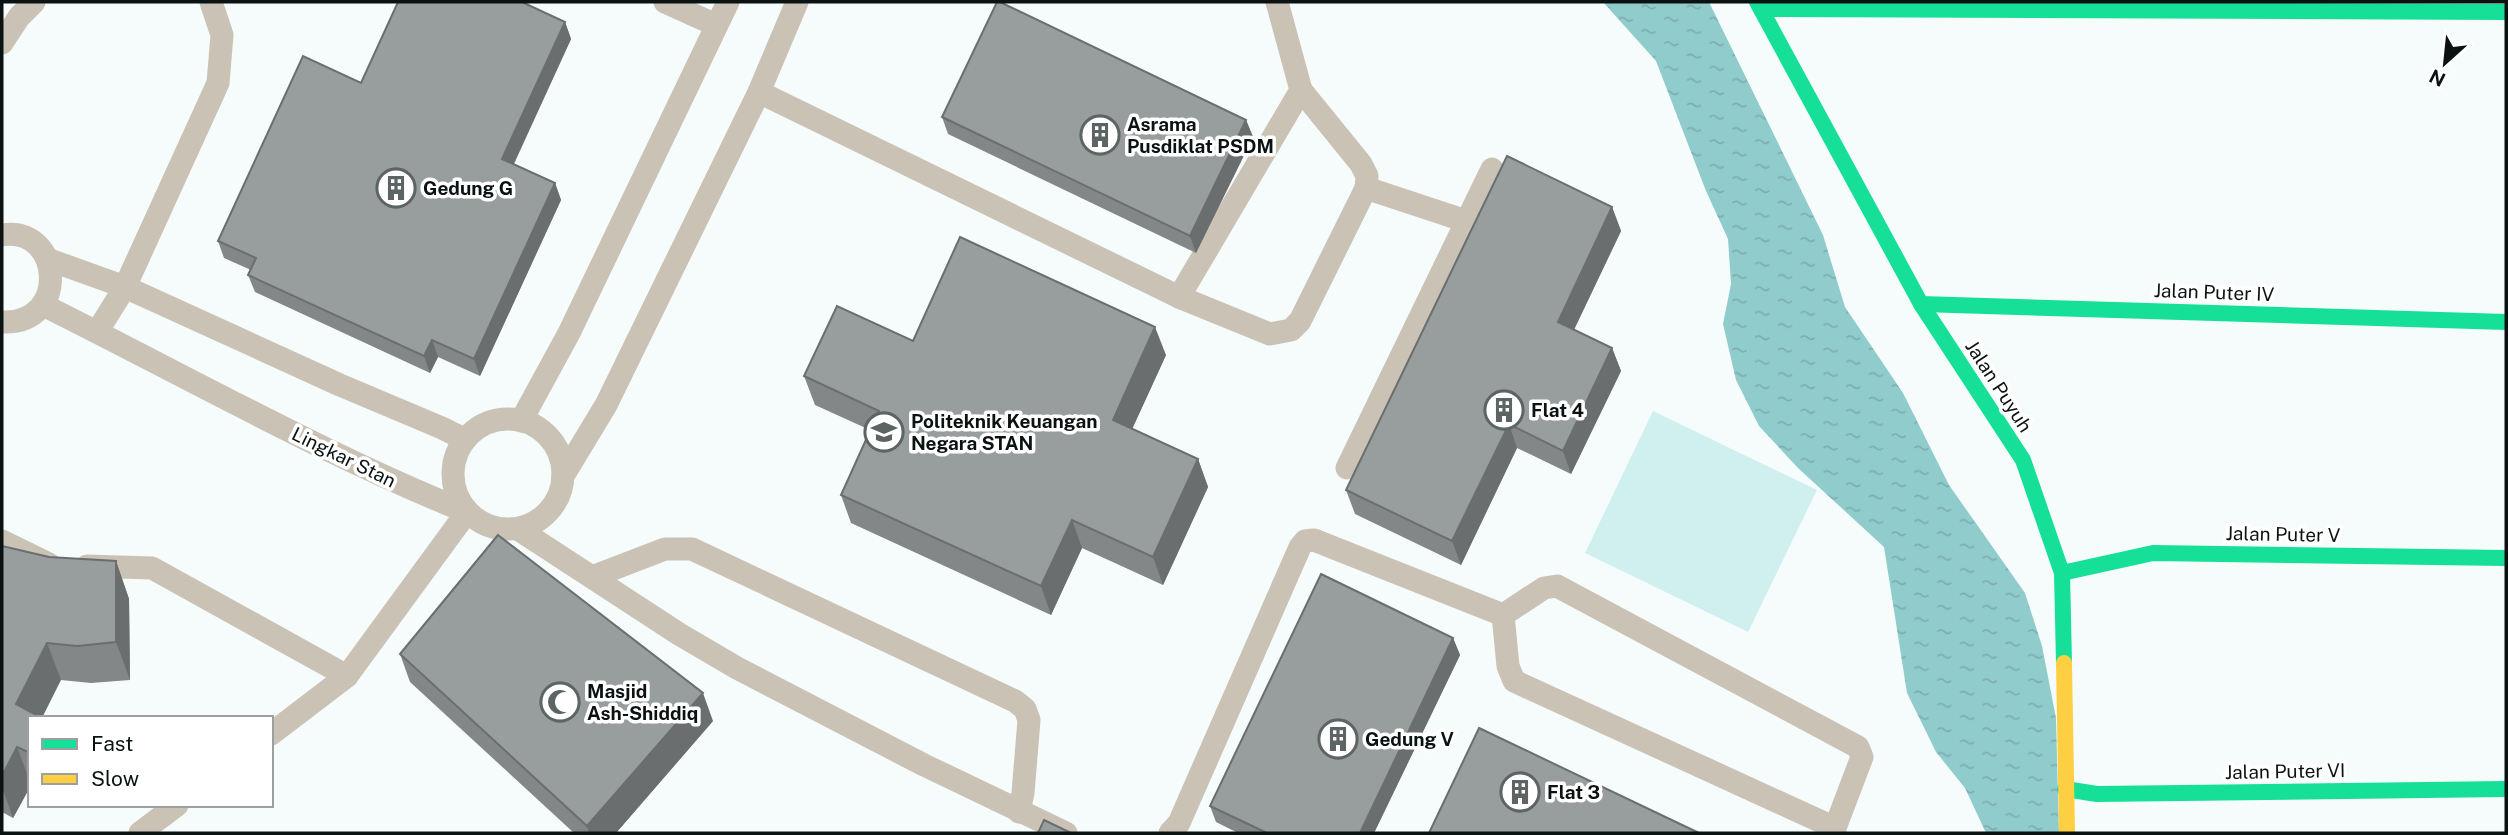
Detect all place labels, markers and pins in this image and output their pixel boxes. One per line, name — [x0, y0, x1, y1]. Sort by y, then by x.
place label: Asrama Pusdiklat PSDM — [1127, 113, 1274, 157]
building icon: Asrama Pusdiklat PSDM — [1079, 114, 1121, 156]
building icon: Gedung G — [375, 167, 417, 209]
place label: Gedung G — [423, 177, 513, 199]
building icon: Flat 4 — [1483, 389, 1525, 431]
place label: Flat 4 — [1531, 399, 1584, 421]
place label: Politeknik Keuangan Negara STAN — [911, 410, 1097, 454]
school or university icon: Politeknik Keuangan Negara STAN — [863, 411, 905, 453]
place label: Masjid Ash-Shiddiq — [587, 680, 698, 724]
mosque icon: Masjid Ash-Shiddiq — [539, 681, 581, 723]
building icon: Gedung V — [1317, 718, 1359, 760]
place label: Gedung V — [1365, 728, 1454, 750]
building icon: Flat 3 — [1499, 771, 1541, 813]
place label: Flat 3 — [1547, 781, 1600, 803]

